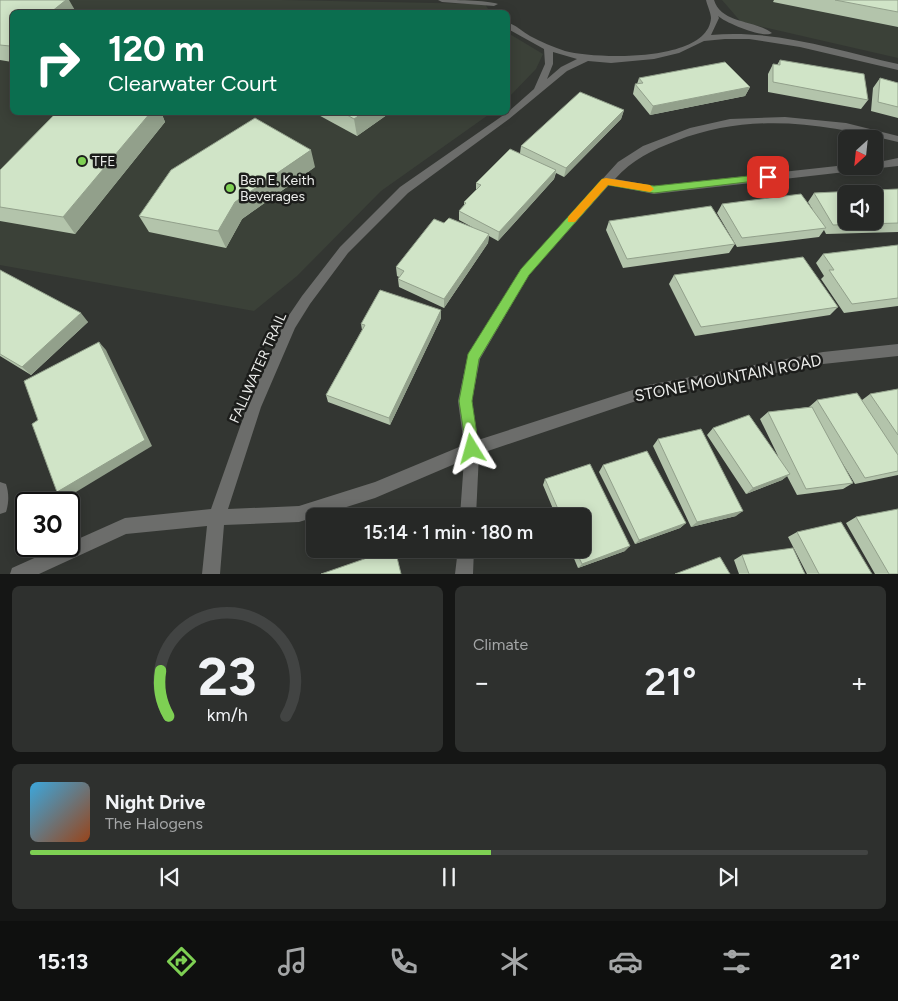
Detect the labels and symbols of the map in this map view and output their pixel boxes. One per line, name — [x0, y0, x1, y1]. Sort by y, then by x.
north arrow — [838, 130, 882, 175]
place label: TFE — [92, 153, 116, 170]
marker: TFE — [76, 155, 88, 167]
pin — [747, 156, 789, 198]
place label: Ben E. Keith Beverages — [240, 172, 315, 205]
marker: Ben E. Keith Beverages — [224, 182, 236, 194]
street label: FALLWATER TRAIL — [226, 309, 290, 426]
street label: STONE MOUNTAIN ROAD — [633, 351, 823, 405]
position arrow — [445, 422, 497, 474]
speed limit sign: 30 — [15, 492, 80, 557]

